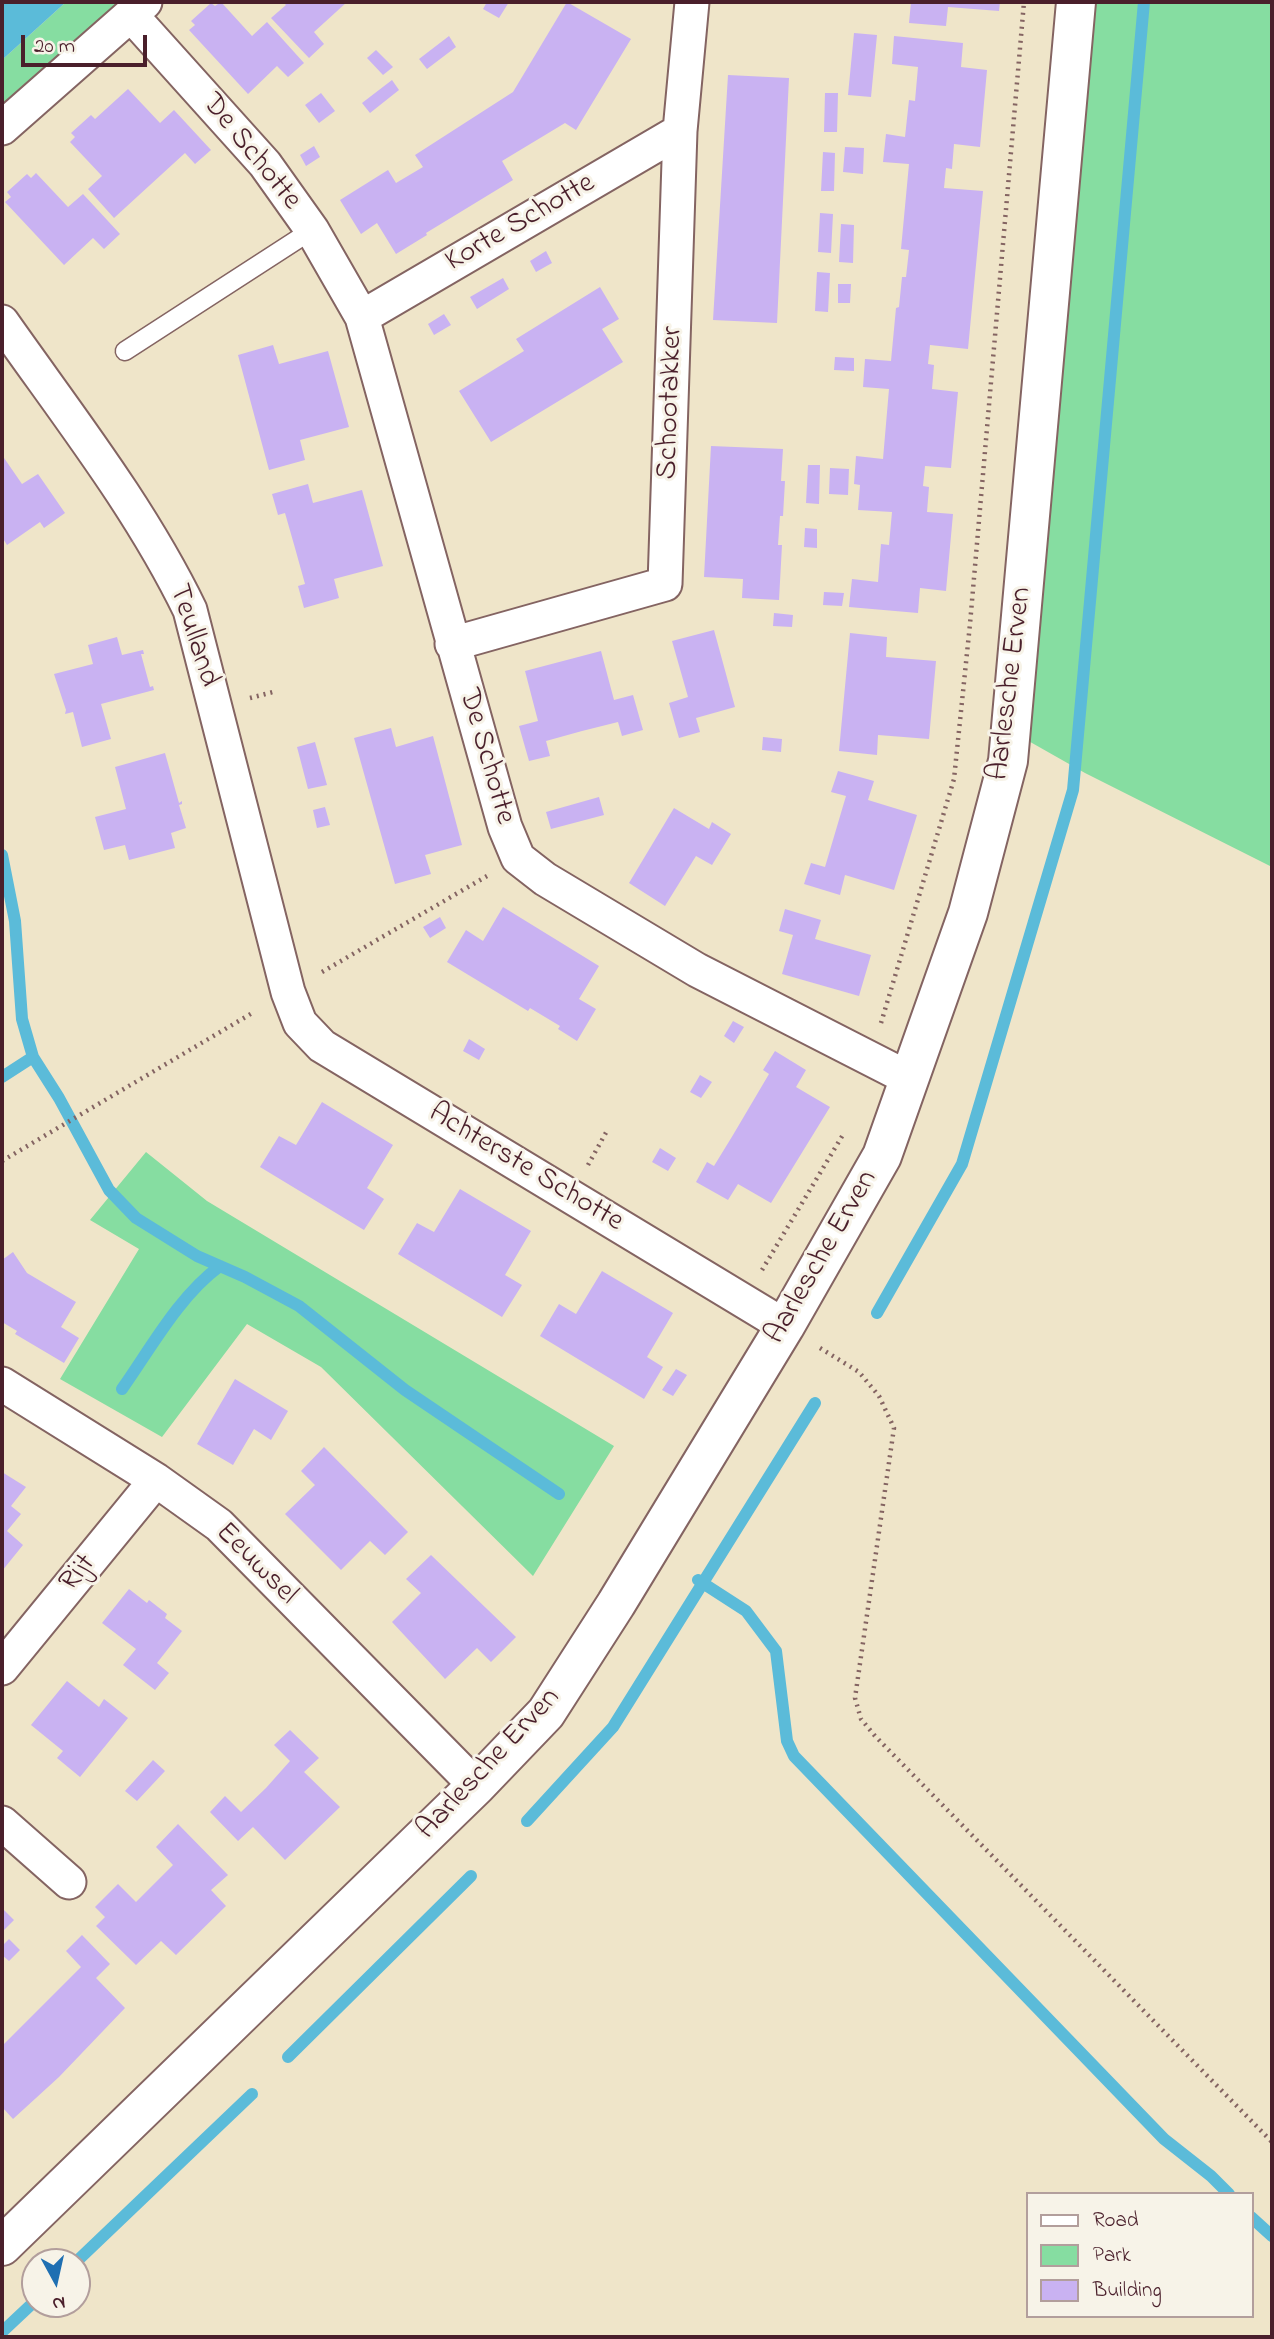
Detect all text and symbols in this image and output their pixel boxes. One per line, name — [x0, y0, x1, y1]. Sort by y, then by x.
scale bar — [24, 21, 150, 65]
text: 20 m — [34, 32, 75, 62]
street label: De Schotte — [192, 88, 308, 218]
street label: Korte Schotte — [440, 167, 602, 281]
street label: Schootakker — [651, 326, 693, 480]
street label: Teulland — [159, 580, 225, 692]
street label: Aarlesche Erven — [982, 585, 1042, 783]
street label: De Schotte — [449, 685, 521, 829]
street label: Achterste Schotte — [421, 1097, 629, 1241]
street label: Aarlesche Erven — [759, 1165, 887, 1351]
street label: Eeuwsel — [206, 1516, 304, 1614]
street label: Rijt — [53, 1548, 105, 1600]
street label: Aarlesche Erven — [411, 1682, 569, 1848]
legend — [1026, 2192, 1253, 2318]
text: Road — [1093, 2206, 1139, 2236]
text: Park — [1093, 2241, 1131, 2271]
north arrow — [21, 2248, 91, 2318]
text: Building — [1093, 2276, 1162, 2306]
text: N — [50, 2288, 67, 2317]

